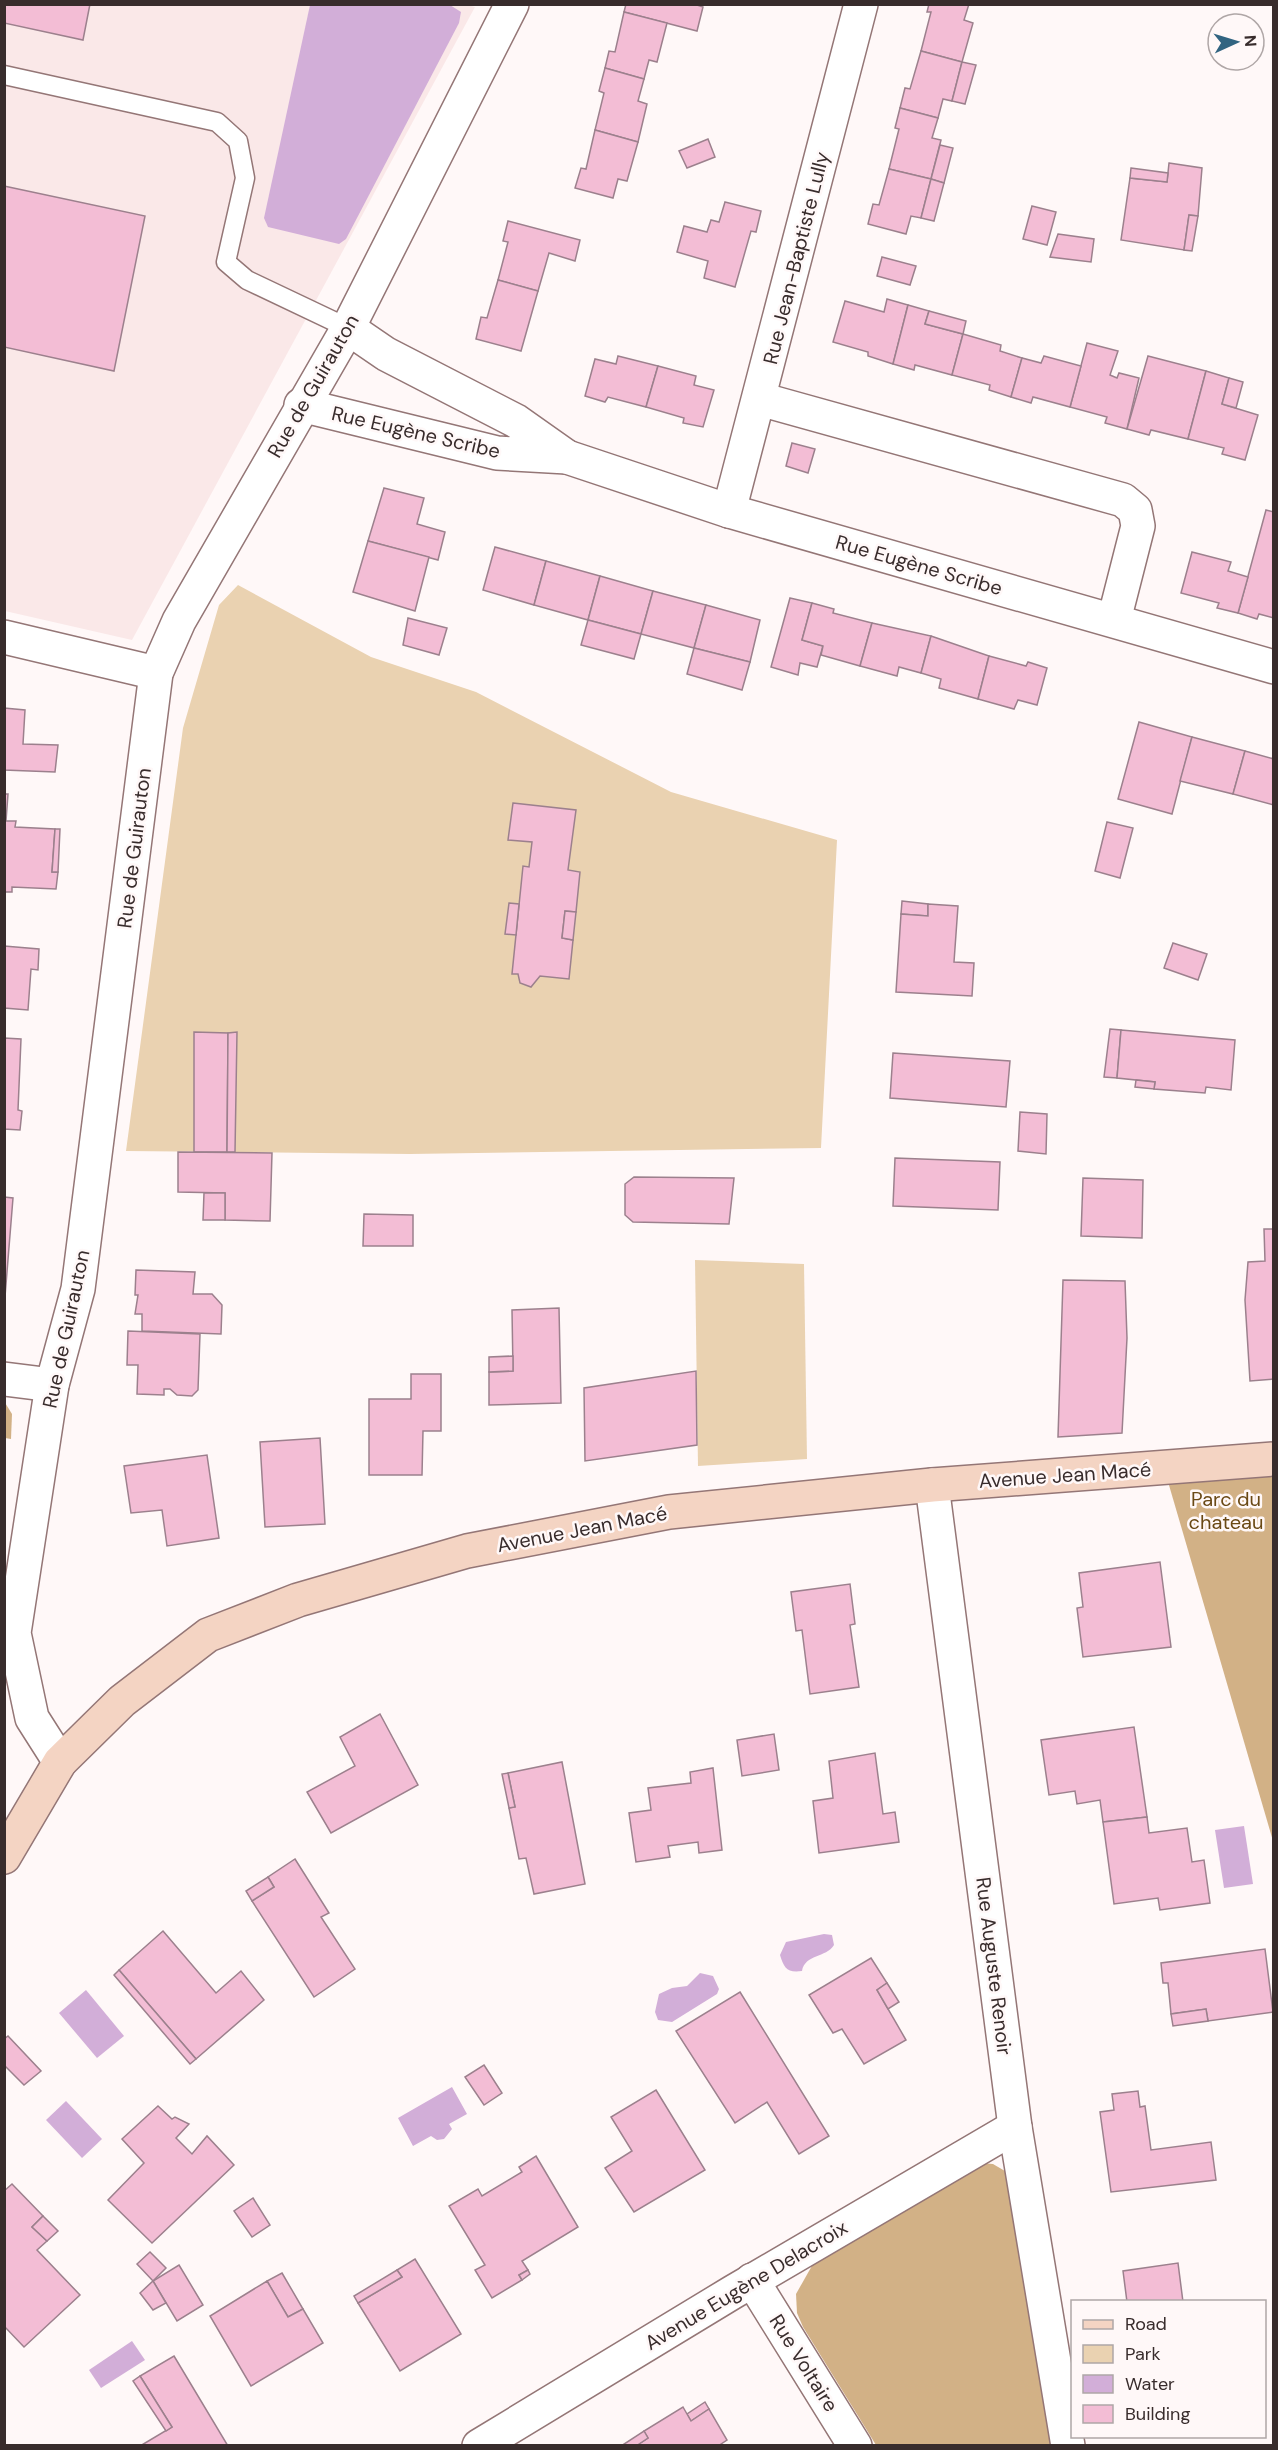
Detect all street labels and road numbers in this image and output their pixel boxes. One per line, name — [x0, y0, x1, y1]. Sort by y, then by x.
street label: Rue Jean-Baptiste Lully — [757, 149, 835, 367]
street label: Rue de Guirauton — [261, 310, 365, 462]
street label: Rue Eugène Scribe — [329, 400, 503, 464]
street label: Rue Eugène Scribe — [833, 529, 1005, 601]
street label: Rue de Guirauton — [111, 766, 157, 930]
street label: Rue de Guirauton — [37, 1247, 95, 1411]
street label: Avenue Jean Macé — [978, 1456, 1152, 1494]
street label: Avenue Jean Macé — [495, 1500, 669, 1558]
street label: Rue Auguste Renoir — [970, 1875, 1018, 2057]
street label: Avenue Eugène Delacroix — [640, 2214, 852, 2356]
street label: Rue Voltaire — [764, 2309, 844, 2417]

